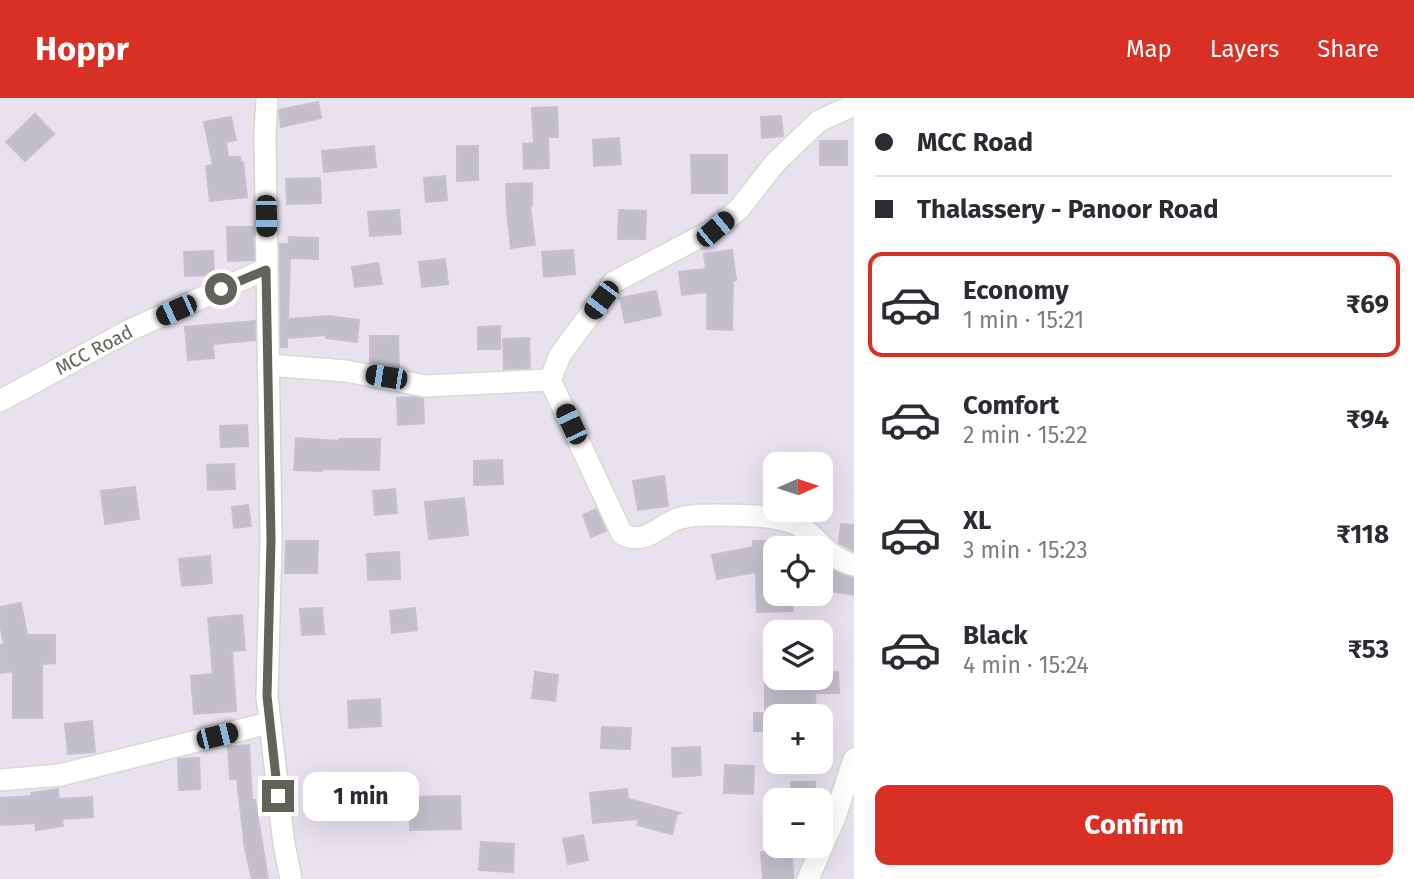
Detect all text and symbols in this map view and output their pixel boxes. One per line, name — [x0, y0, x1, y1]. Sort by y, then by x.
text: Hoppr — [35, 29, 129, 69]
text: Map — [1126, 35, 1172, 63]
text: Layers — [1210, 35, 1279, 63]
text: Share — [1317, 35, 1379, 63]
text: MCC Road — [917, 127, 1033, 158]
text: Thalassery - Panoor Road — [917, 194, 1219, 225]
car — [256, 195, 277, 237]
car — [693, 207, 738, 251]
route start — [205, 273, 237, 305]
icon: car — [879, 273, 942, 336]
text: Economy — [963, 275, 1069, 306]
car — [580, 277, 623, 323]
text: ₹69 — [1346, 289, 1389, 320]
car — [153, 292, 200, 328]
text: 1 min · 15:21 — [963, 306, 1084, 334]
street label: MCC Road — [51, 320, 137, 380]
car — [364, 363, 409, 391]
icon: car — [879, 388, 942, 451]
text: Comfort — [963, 390, 1059, 421]
car — [553, 401, 590, 447]
text: ₹94 — [1346, 404, 1389, 435]
text: 2 min · 15:22 — [963, 421, 1088, 449]
north arrow — [763, 452, 833, 522]
map controls — [763, 452, 833, 858]
icon: car — [879, 503, 942, 566]
text: XL — [963, 505, 991, 536]
text: ₹118 — [1336, 519, 1389, 550]
button: locate — [763, 536, 833, 606]
text: 3 min · 15:23 — [963, 536, 1088, 564]
icon: car — [879, 618, 942, 681]
button: layers — [763, 620, 833, 690]
text: Black — [963, 620, 1028, 651]
text: ₹53 — [1348, 634, 1389, 665]
text: 4 min · 15:24 — [963, 651, 1089, 679]
button: + — [763, 704, 833, 774]
car — [195, 721, 240, 751]
callout: 1 min — [302, 772, 418, 820]
route end — [262, 780, 294, 812]
text: 1 min — [333, 782, 389, 810]
button: Confirm — [875, 785, 1393, 865]
button: − — [763, 788, 833, 858]

